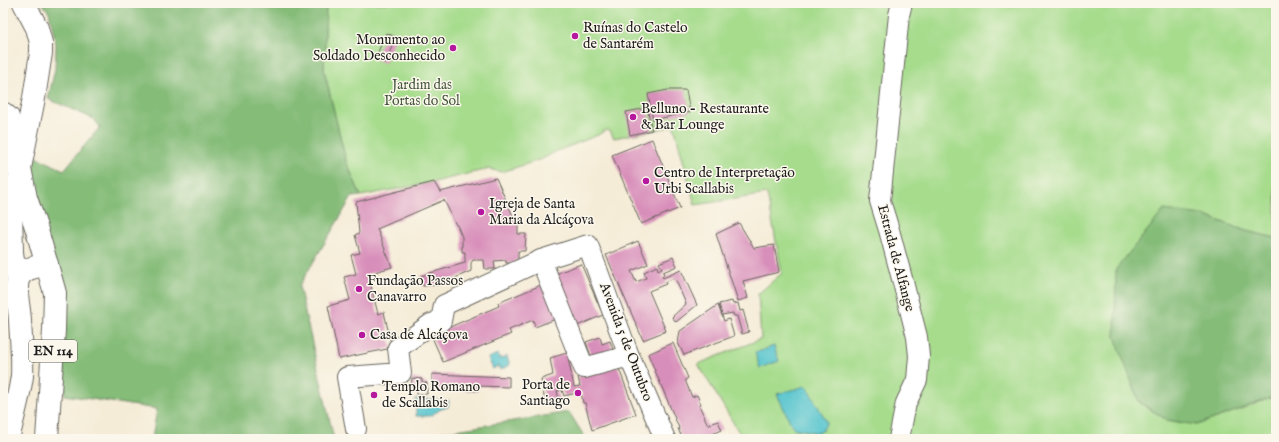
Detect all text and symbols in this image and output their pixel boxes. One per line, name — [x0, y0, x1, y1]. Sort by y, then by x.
place label: Ruínas do Castelo de Santarém — [583, 19, 688, 53]
place label: Monumento ao Soldado Desconhecido — [313, 31, 445, 65]
marker: Ruínas do Castelo de Santarém — [570, 31, 580, 41]
marker: Monumento ao Soldado Desconhecido — [448, 43, 458, 53]
park label: Jardim das Portas do Sol — [384, 76, 460, 110]
place label: Belluno - Restaurante & Bar Lounge — [641, 100, 770, 134]
marker: Belluno - Restaurante & Bar Lounge — [628, 112, 638, 122]
place label: Centro de Interpretação Urbi Scallabis — [654, 164, 795, 198]
marker: Centro de Interpretação Urbi Scallabis — [641, 176, 651, 186]
place label: Igreja de Santa Maria da Alcáçova — [489, 195, 595, 229]
street label: Estrada de Alfange — [873, 203, 919, 314]
marker: Igreja de Santa Maria da Alcáçova — [476, 207, 486, 217]
place label: Fundação Passos Canavarro — [367, 272, 463, 306]
street label: Avenida 5 de Outubro — [595, 279, 657, 404]
marker: Fundação Passos Canavarro — [354, 284, 364, 294]
place label: Casa de Alcáçova — [370, 326, 469, 344]
marker: Casa de Alcáçova — [357, 330, 367, 340]
road number: EN 114 — [29, 340, 77, 362]
place label: Porta de Santiago — [520, 376, 571, 410]
place label: Templo Romano de Scallabis — [382, 378, 481, 412]
marker: Porta de Santiago — [573, 388, 583, 398]
marker: Templo Romano de Scallabis — [369, 390, 379, 400]

